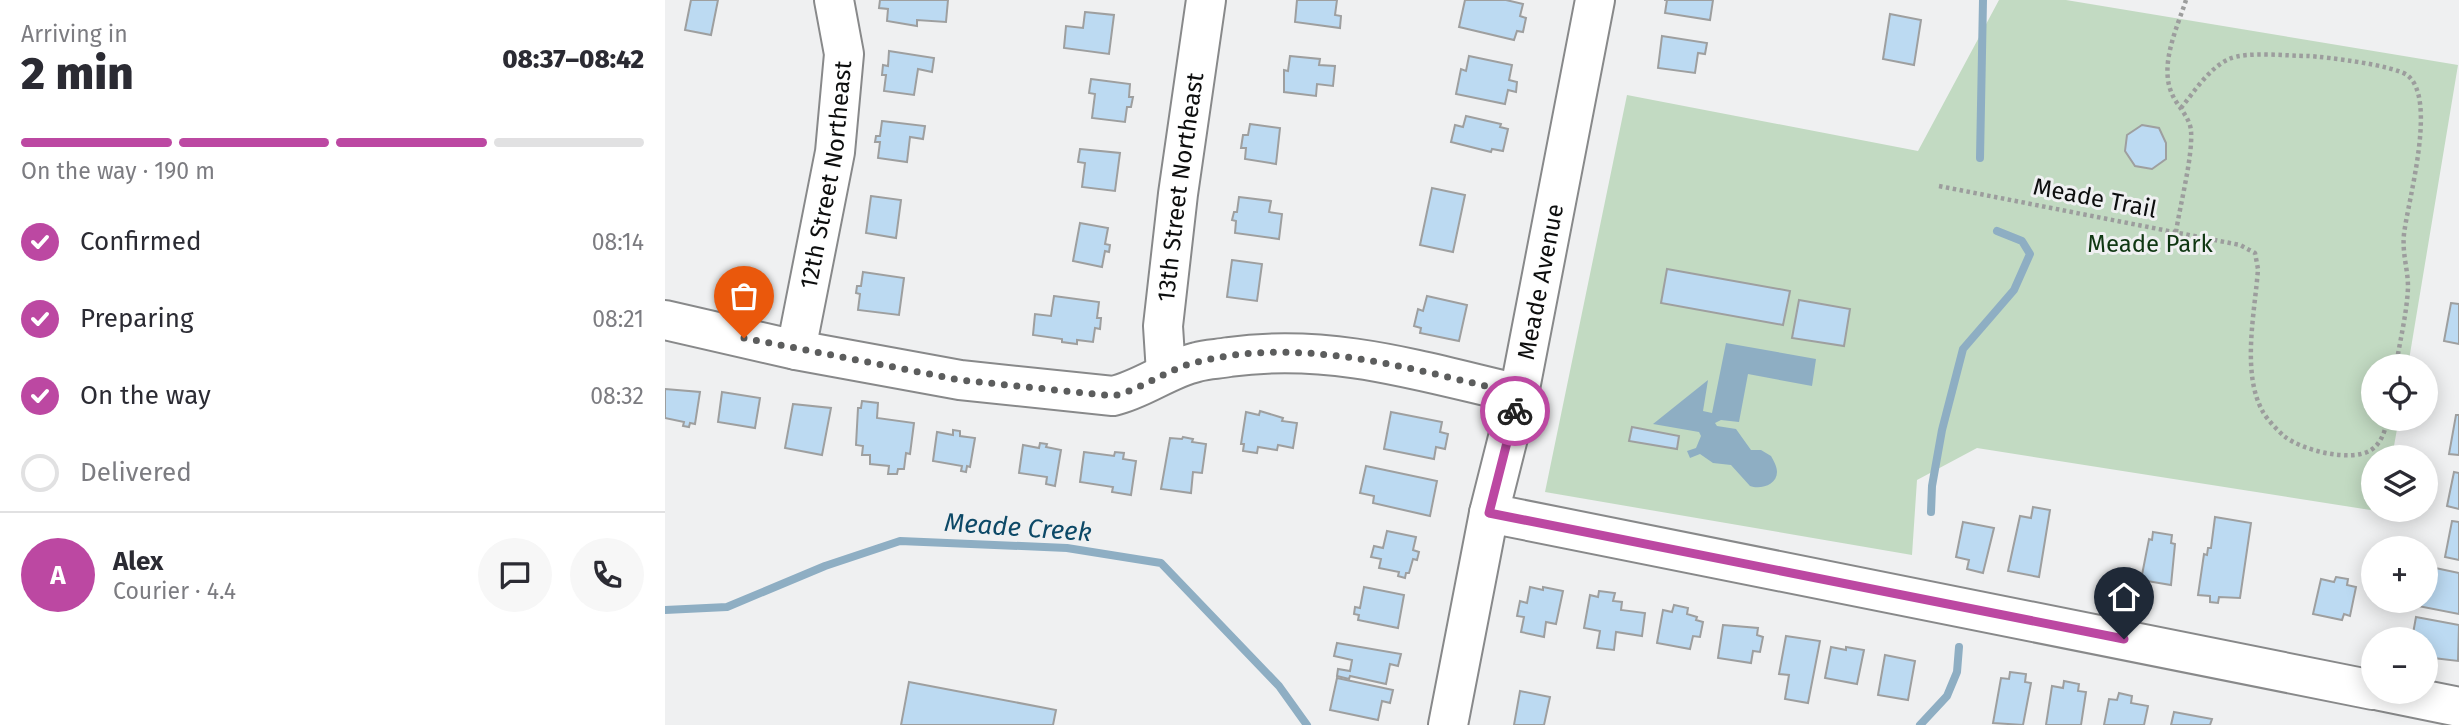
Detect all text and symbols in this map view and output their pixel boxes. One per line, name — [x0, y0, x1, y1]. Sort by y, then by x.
text: Arriving in — [21, 20, 128, 48]
text: 08:37–08:42 — [502, 44, 644, 75]
text: 2 min — [21, 46, 134, 101]
street label: 12th Street Northeast — [794, 59, 857, 291]
street label: 13th Street Northeast — [1152, 70, 1209, 303]
text: On the way · 190 m — [21, 157, 215, 185]
street label: Meade Trail — [2031, 172, 2159, 224]
street label: Meade Avenue — [1512, 201, 1569, 362]
icon: check — [21, 223, 59, 261]
text: Confirmed — [80, 226, 201, 257]
text: 08:14 — [592, 228, 644, 256]
park label: Meade Park — [2087, 230, 2214, 258]
pin — [714, 266, 774, 338]
icon: bag — [725, 277, 763, 315]
icon: check — [21, 300, 59, 338]
text: Preparing — [80, 303, 193, 334]
text: 08:21 — [592, 305, 644, 333]
map controls — [2361, 354, 2438, 704]
button: locate — [2361, 354, 2438, 431]
courier — [1480, 376, 1550, 446]
icon: check — [21, 377, 59, 415]
text: On the way — [80, 380, 211, 411]
text: 08:32 — [590, 382, 644, 410]
icon: bike — [1496, 392, 1534, 430]
button: layers — [2361, 445, 2438, 522]
text: Delivered — [80, 457, 192, 488]
water label: Meade Creek — [943, 507, 1093, 548]
button: + — [2361, 536, 2438, 613]
button: chat — [478, 538, 552, 612]
button: phone — [570, 538, 644, 612]
text: Alex — [113, 546, 163, 577]
text: A — [50, 560, 66, 591]
pin — [2094, 567, 2154, 639]
text: Courier · 4.4 — [113, 577, 236, 605]
icon: home — [2105, 578, 2143, 616]
button: − — [2361, 627, 2438, 704]

